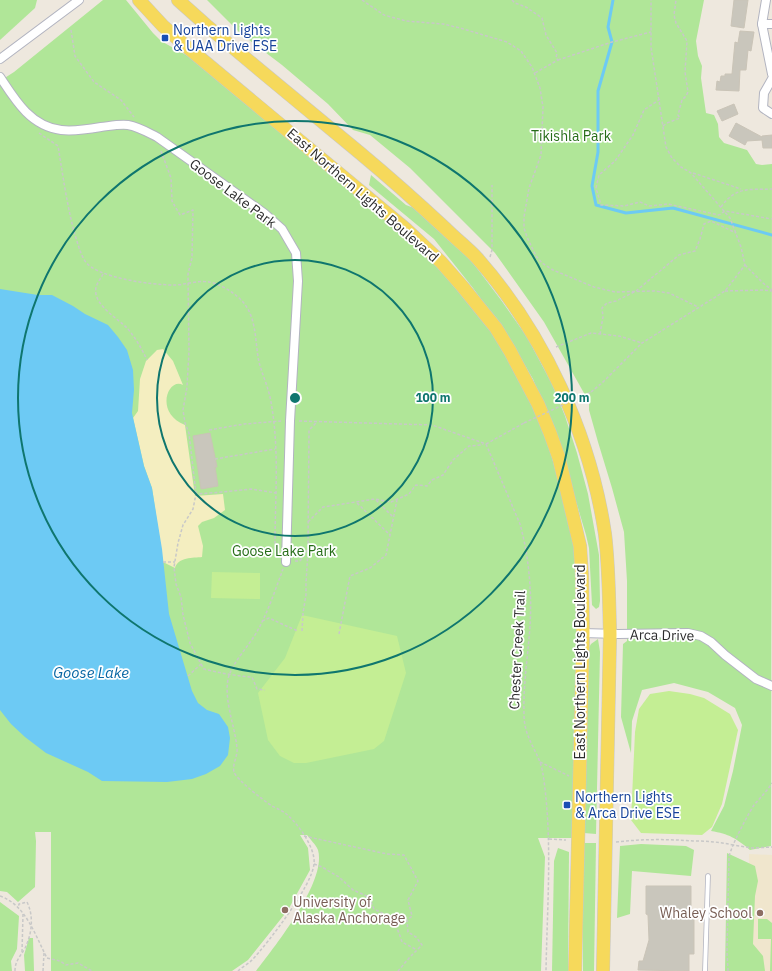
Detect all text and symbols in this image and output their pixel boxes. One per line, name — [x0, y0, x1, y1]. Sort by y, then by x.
place label: Northern Lights & UAA Drive ESE — [173, 21, 277, 55]
marker: Northern Lights & UAA Drive ESE — [160, 33, 170, 43]
street label: East Northern Lights Boulevard — [283, 124, 443, 266]
park label: Tikishla Park — [531, 127, 612, 145]
street label: Goose Lake Park — [186, 154, 281, 232]
text: 100 m — [415, 390, 451, 405]
text: 200 m — [554, 390, 590, 405]
centre of rings — [288, 391, 302, 405]
park label: Goose Lake Park — [232, 542, 337, 560]
street label: East Northern Lights Boulevard — [571, 564, 589, 760]
street label: Chester Creek Trail — [505, 590, 529, 710]
street label: Arca Drive — [630, 625, 695, 645]
water label: Goose Lake — [53, 663, 129, 682]
place label: Northern Lights & Arca Drive ESE — [575, 788, 680, 822]
marker: Northern Lights & Arca Drive ESE — [562, 800, 572, 810]
place label: University of Alaska Anchorage — [293, 893, 406, 927]
place label: Whaley School — [660, 904, 752, 922]
marker: University of Alaska Anchorage — [280, 905, 290, 915]
marker: Whaley School — [755, 908, 765, 918]

